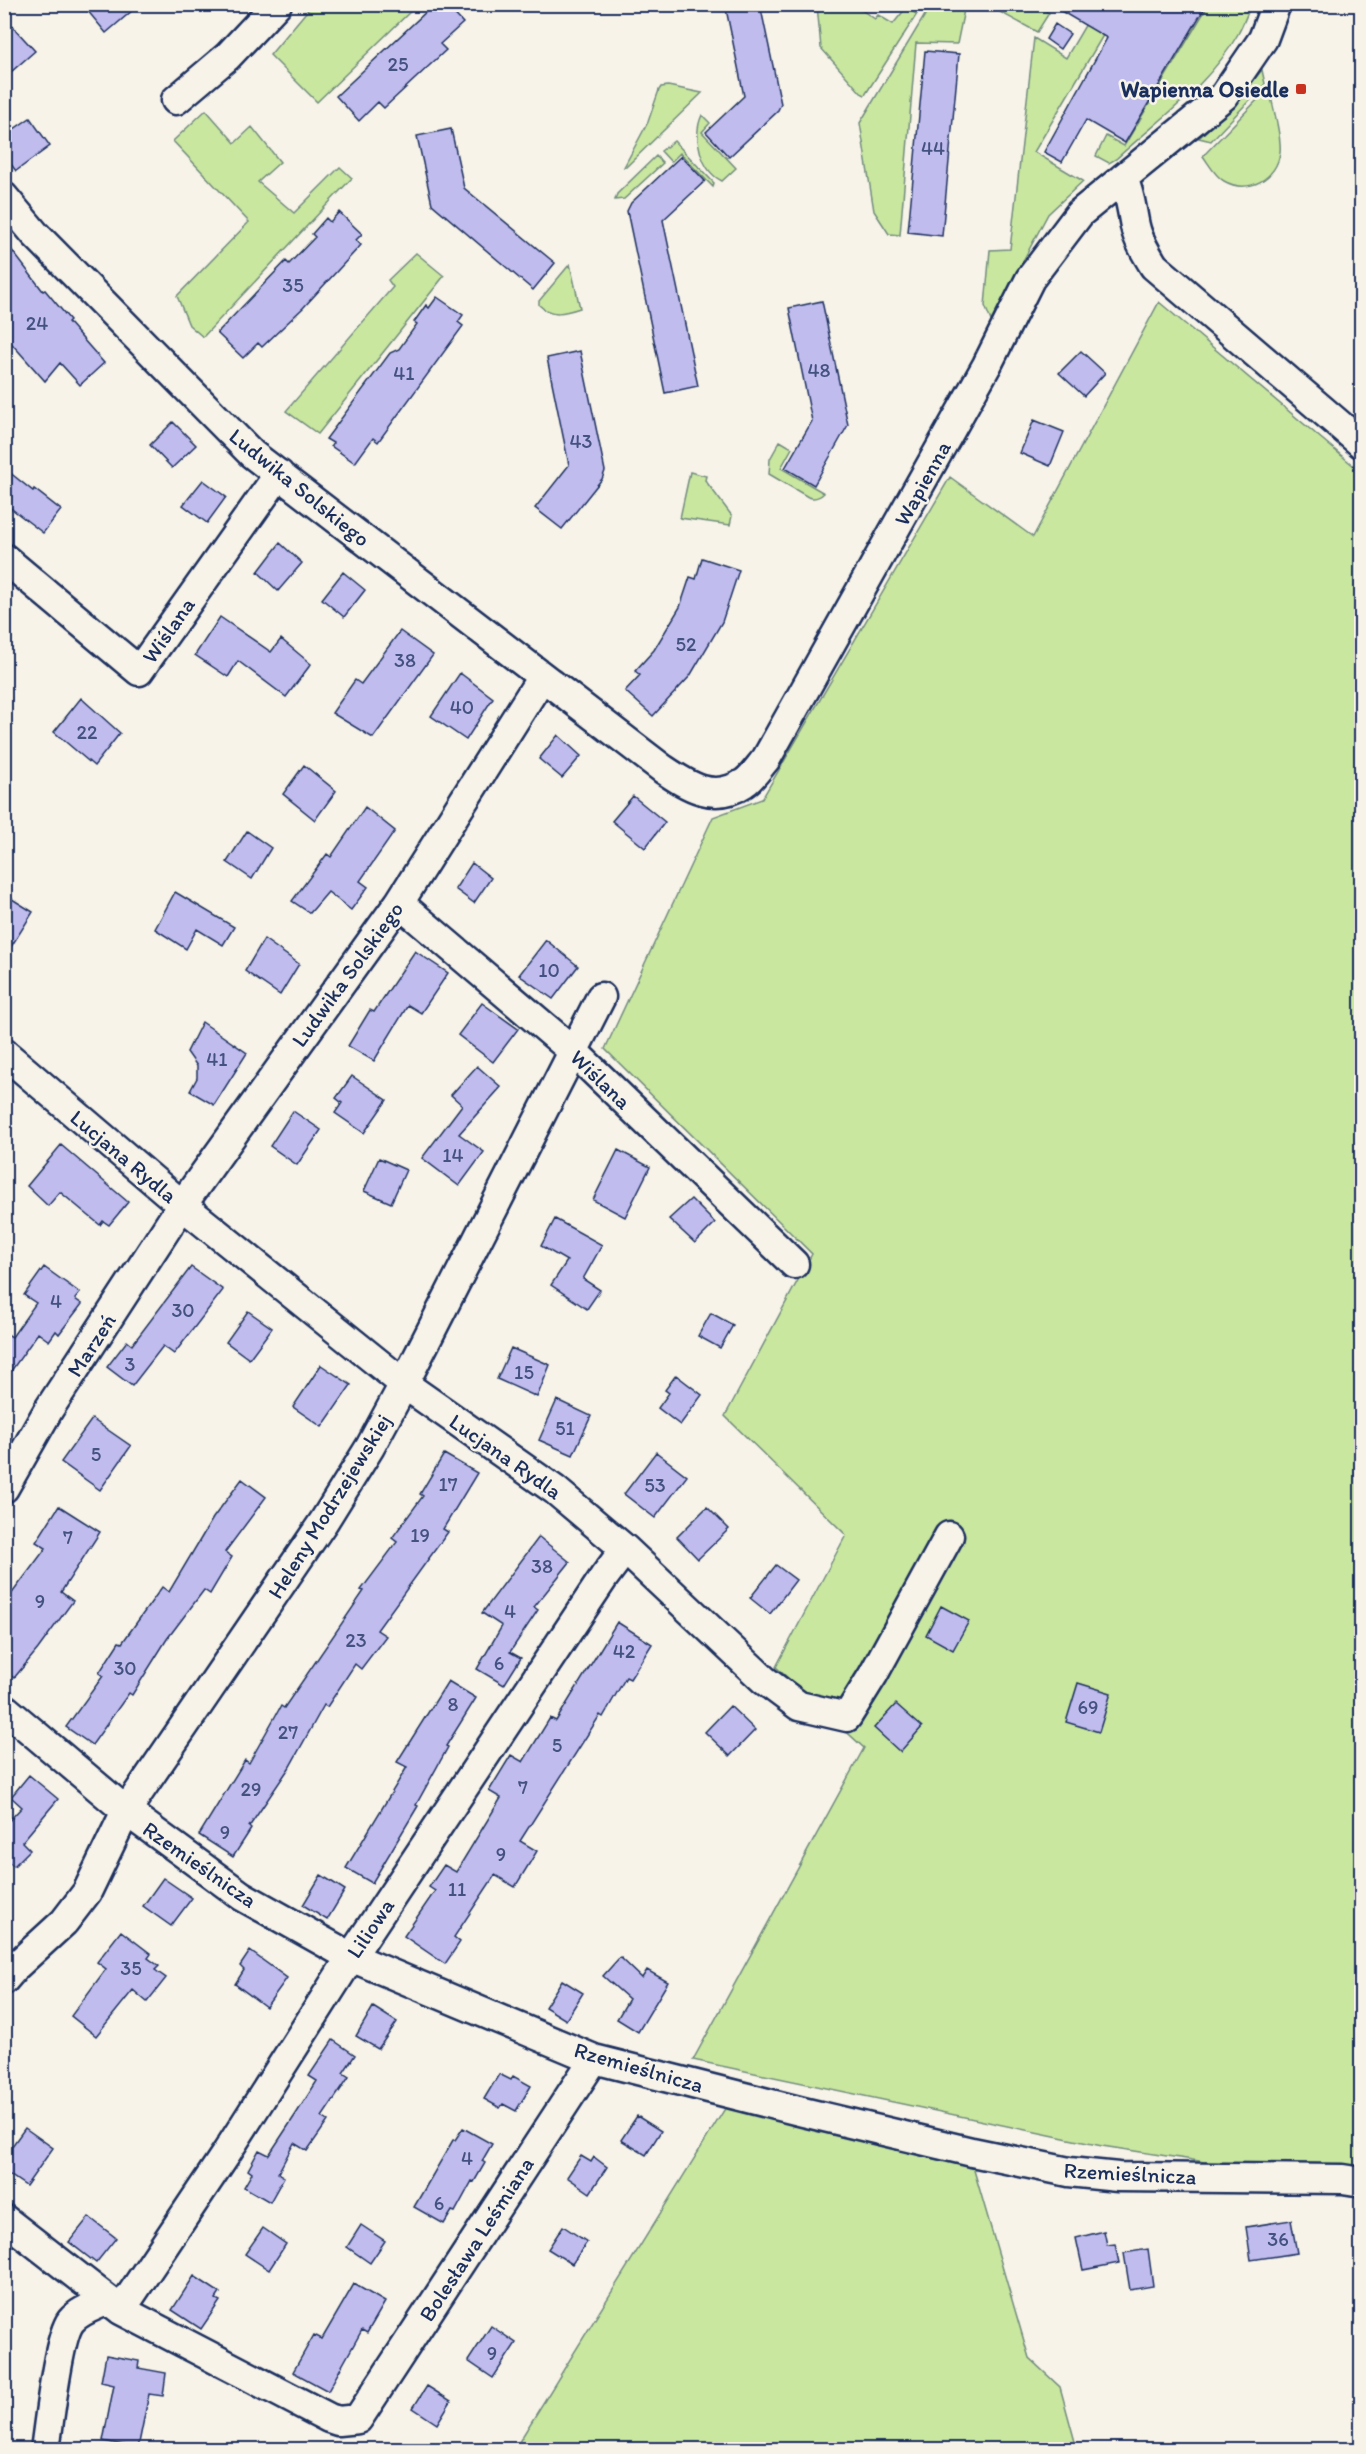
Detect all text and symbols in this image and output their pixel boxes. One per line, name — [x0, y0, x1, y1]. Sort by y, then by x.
house number: 25 — [387, 52, 409, 76]
place label: Wapienna Osiedle — [1121, 76, 1289, 103]
marker: Wapienna Osiedle — [1294, 82, 1308, 96]
house number: 44 — [921, 136, 945, 160]
house number: 35 — [282, 273, 304, 297]
house number: 24 — [26, 311, 48, 335]
house number: 48 — [808, 358, 831, 382]
house number: 41 — [393, 361, 415, 385]
street label: Ludwika Solskiego — [224, 422, 376, 552]
house number: 43 — [570, 429, 593, 453]
street label: Wapienna — [888, 436, 957, 530]
street label: Wiślana — [136, 592, 201, 669]
house number: 52 — [675, 632, 697, 656]
house number: 38 — [394, 648, 416, 672]
house number: 40 — [450, 695, 474, 719]
house number: 22 — [76, 720, 98, 744]
street label: Ludwika Solskiego — [286, 896, 409, 1052]
house number: 10 — [538, 958, 560, 982]
street label: Wiślana — [565, 1044, 637, 1115]
house number: 41 — [206, 1047, 228, 1071]
street label: Lucjana Rydla — [65, 1104, 183, 1209]
house number: 14 — [442, 1143, 464, 1167]
house number: 4 — [50, 1289, 62, 1313]
house number: 30 — [171, 1298, 195, 1322]
street label: Marzeń — [61, 1308, 122, 1382]
house number: 3 — [125, 1352, 136, 1376]
house number: 15 — [514, 1360, 534, 1384]
street label: Lucjana Rydla — [444, 1408, 568, 1505]
street label: Heleny Modrzejewskiej — [262, 1409, 397, 1604]
house number: 51 — [555, 1416, 575, 1440]
house number: 5 — [91, 1442, 101, 1466]
house number: 17 — [438, 1472, 458, 1496]
house number: 53 — [644, 1473, 666, 1497]
house number: 19 — [410, 1523, 430, 1547]
house number: 7 — [63, 1525, 73, 1549]
house number: 38 — [531, 1554, 553, 1578]
house number: 9 — [35, 1589, 45, 1613]
house number: 4 — [504, 1599, 516, 1623]
house number: 23 — [345, 1628, 367, 1652]
house number: 42 — [613, 1639, 636, 1663]
house number: 6 — [494, 1651, 504, 1675]
house number: 30 — [113, 1656, 137, 1680]
house number: 8 — [448, 1692, 459, 1716]
house number: 69 — [1077, 1695, 1099, 1719]
house number: 27 — [278, 1720, 298, 1744]
house number: 5 — [552, 1733, 562, 1757]
house number: 7 — [518, 1775, 528, 1799]
house number: 29 — [241, 1777, 261, 1801]
street label: Rzemieślnicza — [137, 1815, 262, 1914]
house number: 9 — [220, 1820, 230, 1844]
house number: 9 — [496, 1842, 506, 1866]
house number: 11 — [448, 1877, 466, 1901]
street label: Liliowa — [341, 1893, 400, 1963]
house number: 35 — [120, 1956, 142, 1980]
street label: Rzemieślnicza — [571, 2036, 707, 2099]
house number: 4 — [461, 2146, 473, 2170]
street label: Bolesława Leśmiana — [413, 2152, 540, 2327]
street label: Rzemieślnicza — [1063, 2157, 1197, 2190]
house number: 6 — [434, 2191, 444, 2215]
house number: 36 — [1267, 2227, 1289, 2251]
house number: 9 — [487, 2341, 497, 2365]

